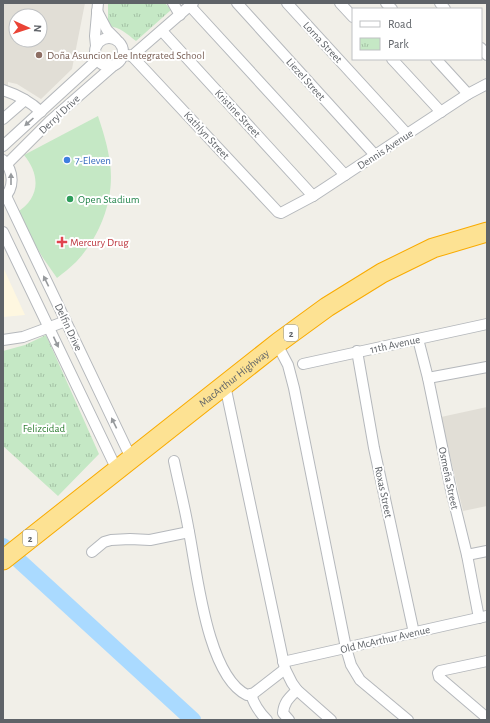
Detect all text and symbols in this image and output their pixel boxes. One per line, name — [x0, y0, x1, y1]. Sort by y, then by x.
north arrow — [8, 8, 48, 48]
legend — [352, 8, 482, 60]
text: Road — [388, 18, 412, 30]
street label: Lorna Street — [301, 20, 345, 65]
text: N — [32, 24, 43, 33]
text: Park — [388, 38, 409, 50]
marker: Doña Asuncion Lee Integrated School — [34, 50, 44, 60]
place label: Doña Asuncion Lee Integrated School — [47, 50, 205, 61]
street label: Liezel Street — [284, 56, 328, 103]
street label: Kristine Street — [213, 87, 263, 140]
street label: Derryl Drive — [37, 93, 82, 136]
street label: Kathlyn Street — [182, 109, 232, 162]
one-way arrow — [25, 117, 34, 126]
street label: Dennis Avenue — [355, 127, 415, 171]
marker: 7-Eleven — [62, 155, 72, 165]
place label: 7-Eleven — [75, 155, 111, 166]
one-way arrow — [8, 172, 14, 185]
marker: Open Stadium — [65, 194, 75, 204]
place label: Open Stadium — [78, 194, 140, 205]
marker: Mercury Drug — [57, 237, 67, 247]
place label: Mercury Drug — [70, 237, 129, 248]
one-way arrow — [43, 275, 49, 287]
street label: Delfin Drive — [53, 302, 84, 353]
road number: 2 — [284, 325, 298, 341]
street label: 11th Avenue — [369, 334, 421, 355]
one-way arrow — [53, 337, 59, 348]
street label: MacArthur Highway — [197, 347, 271, 409]
one-way arrow — [111, 418, 117, 429]
park label: Felizcidad — [23, 423, 66, 434]
street label: Osmeña Street — [437, 446, 461, 511]
street label: Roxas Street — [373, 465, 394, 519]
road number: 2 — [23, 530, 37, 546]
street label: Old McArthur Avenue — [339, 624, 431, 655]

